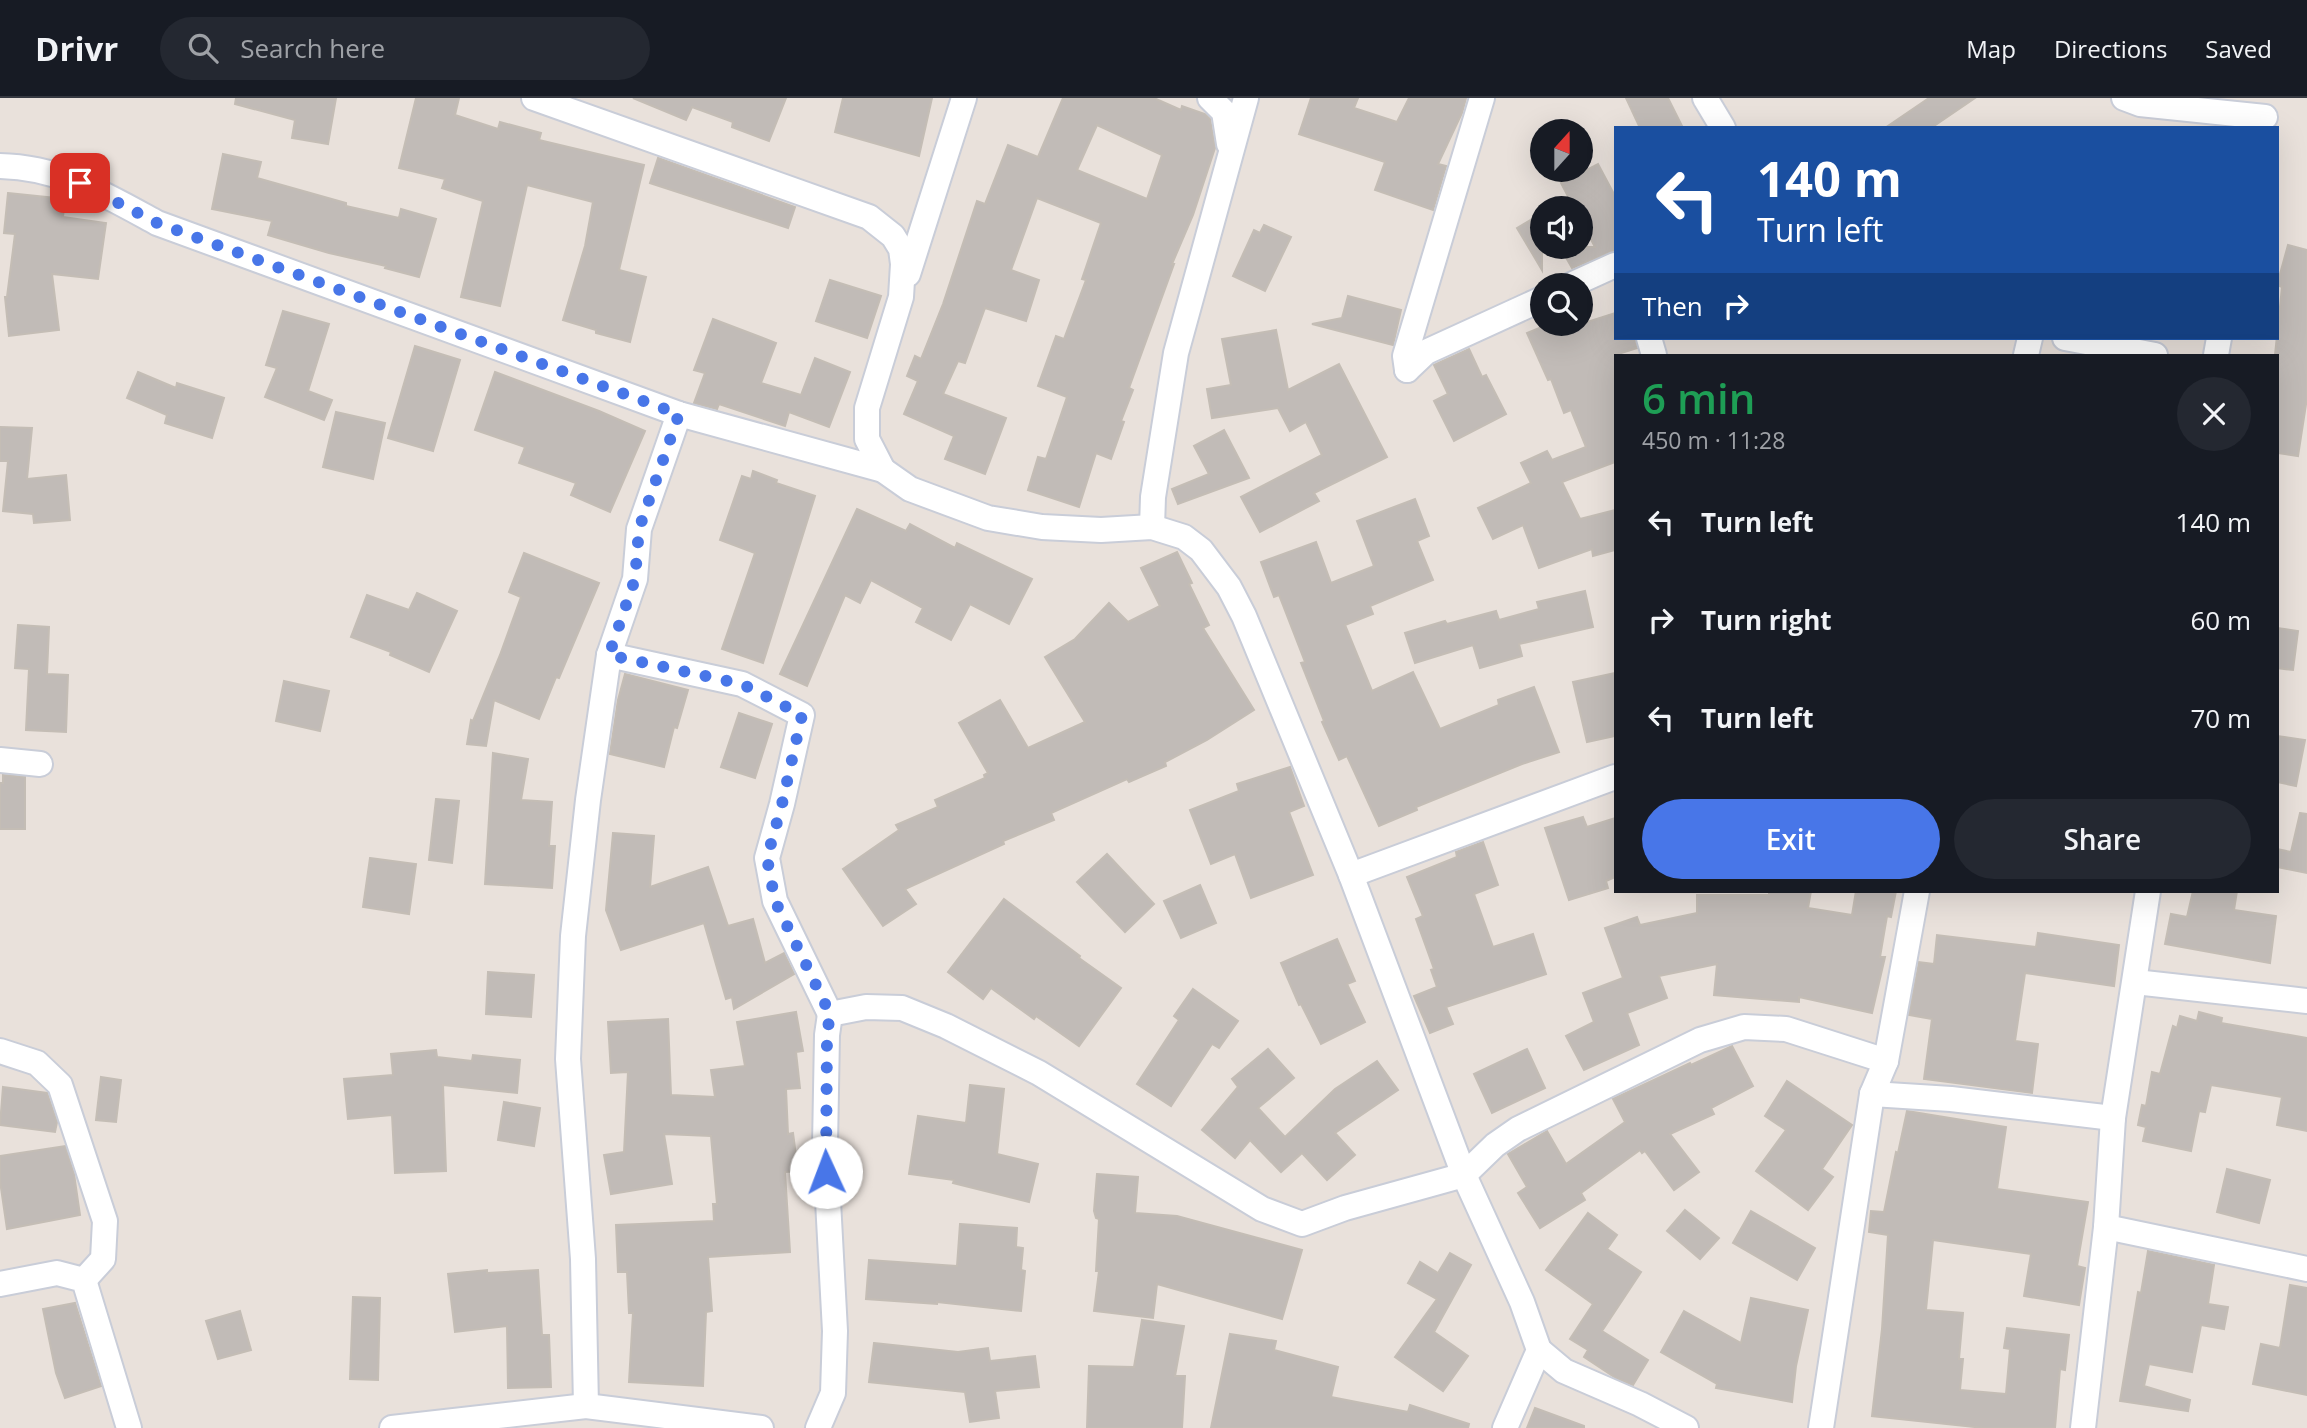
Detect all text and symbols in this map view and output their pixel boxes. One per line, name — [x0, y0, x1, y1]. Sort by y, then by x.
search box — [160, 17, 650, 80]
text: Drivr — [35, 26, 118, 71]
icon: search — [184, 29, 222, 67]
text: Search here — [240, 30, 385, 66]
text: Map — [1966, 32, 2016, 65]
text: Directions — [2054, 32, 2167, 65]
text: Saved — [2205, 32, 2272, 65]
north arrow — [1530, 119, 1592, 182]
map controls — [1530, 119, 1593, 336]
text: 140 m — [1757, 145, 1902, 211]
pin — [50, 153, 110, 213]
icon: left — [1642, 154, 1733, 245]
icon: arrive — [61, 164, 99, 202]
button: sound — [1530, 196, 1593, 259]
text: Turn left — [1757, 208, 1883, 251]
button: search — [1530, 273, 1593, 336]
icon: right — [1717, 287, 1755, 325]
text: Then — [1642, 288, 1703, 324]
text: 6 min — [1642, 369, 1755, 426]
button: close — [2177, 377, 2251, 451]
text: 450 m · 11:28 — [1642, 424, 1785, 456]
icon: left — [1642, 503, 1680, 541]
text: Turn left — [1701, 504, 1813, 540]
text: 140 m — [2176, 504, 2251, 540]
icon: right — [1642, 601, 1680, 639]
text: Turn right — [1701, 602, 1832, 638]
text: 60 m — [2190, 602, 2251, 638]
icon: left — [1642, 699, 1680, 737]
text: Turn left — [1701, 700, 1813, 736]
text: 70 m — [2190, 700, 2251, 736]
button: Exit — [1642, 799, 1940, 879]
button: Share — [1954, 799, 2251, 879]
position arrow — [789, 1135, 863, 1209]

